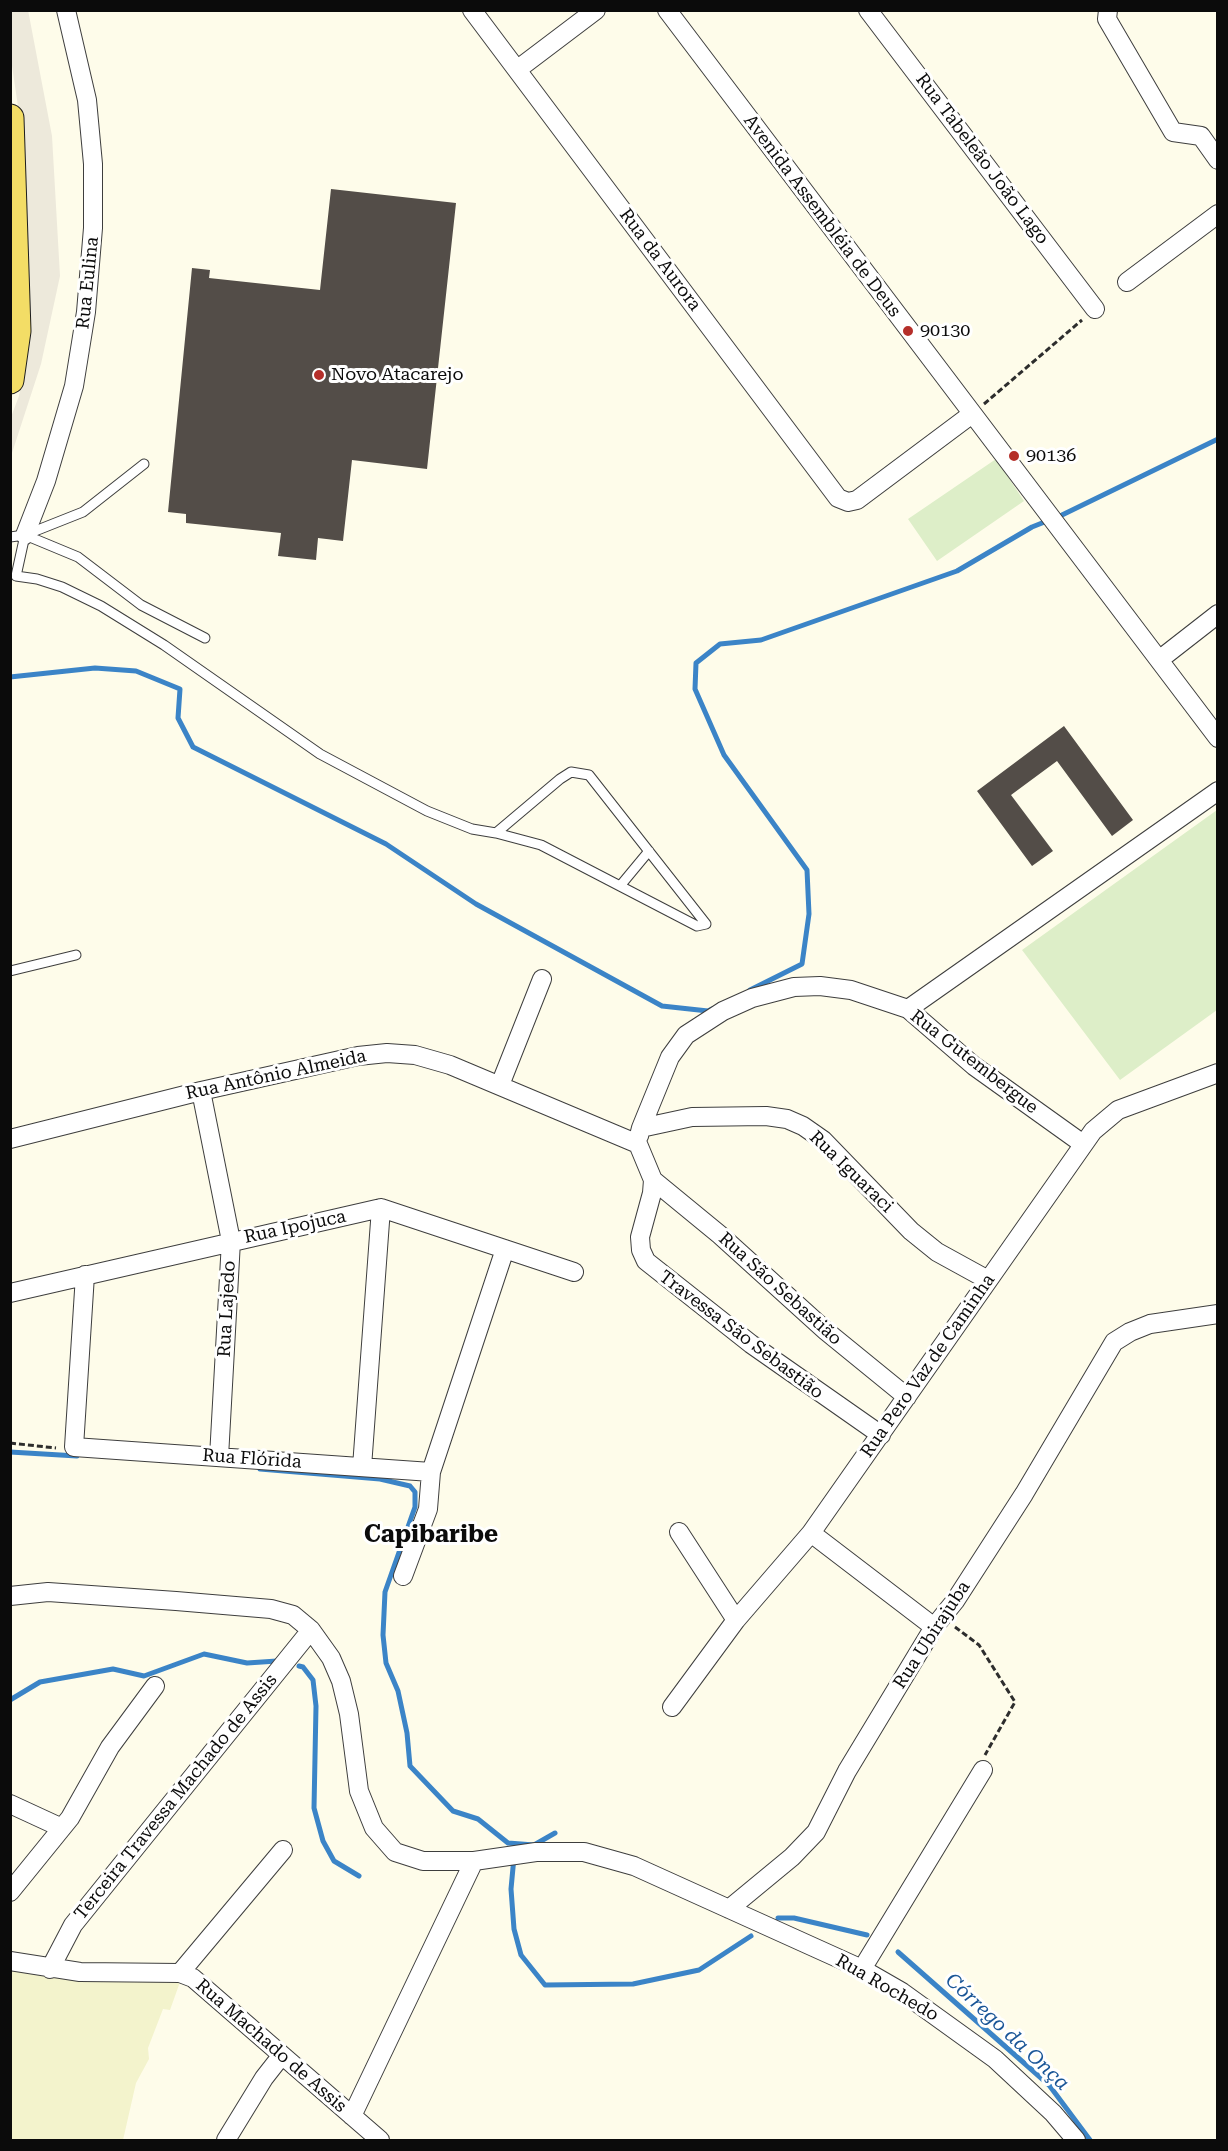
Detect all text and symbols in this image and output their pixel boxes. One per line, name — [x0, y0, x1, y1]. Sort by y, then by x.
street label: Rua Tabeleão João Lago — [911, 69, 1053, 249]
street label: Avenida Assembléia de Deus — [739, 111, 905, 321]
street label: Rua da Aurora — [615, 205, 705, 315]
street label: Rua Eulina — [72, 236, 104, 330]
place label: 90130 — [920, 320, 970, 342]
marker: 90130 — [901, 324, 915, 338]
place label: Novo Atacarejo — [331, 364, 464, 386]
marker: Novo Atacarejo — [312, 368, 326, 382]
place label: 90136 — [1026, 445, 1076, 467]
marker: 90136 — [1007, 449, 1021, 463]
street label: Rua Gutembergue — [906, 1005, 1042, 1119]
street label: Rua Antônio Almeida — [184, 1045, 368, 1105]
street label: Rua Iguaraci — [805, 1127, 897, 1217]
street label: Rua Ipojuca — [242, 1206, 348, 1248]
street label: Rua São Sebastião — [714, 1228, 846, 1350]
street label: Rua Lajedo — [214, 1260, 240, 1358]
street label: Travessa São Sebastião — [655, 1266, 827, 1404]
street label: Rua Pero Vaz de Caminha — [856, 1270, 1000, 1462]
street label: Rua Flórida — [202, 1445, 302, 1473]
district label: Capibaribe — [364, 1521, 498, 1549]
street label: Rua Ubirajuba — [889, 1577, 975, 1693]
street label: Terceira Travessa Machado de Assis — [70, 1670, 282, 1924]
street label: Rua Rochedo — [832, 1950, 942, 2026]
water label: Córrego da Onça — [940, 1968, 1074, 2096]
street label: Rua Machado de Assis — [191, 1975, 351, 2117]

